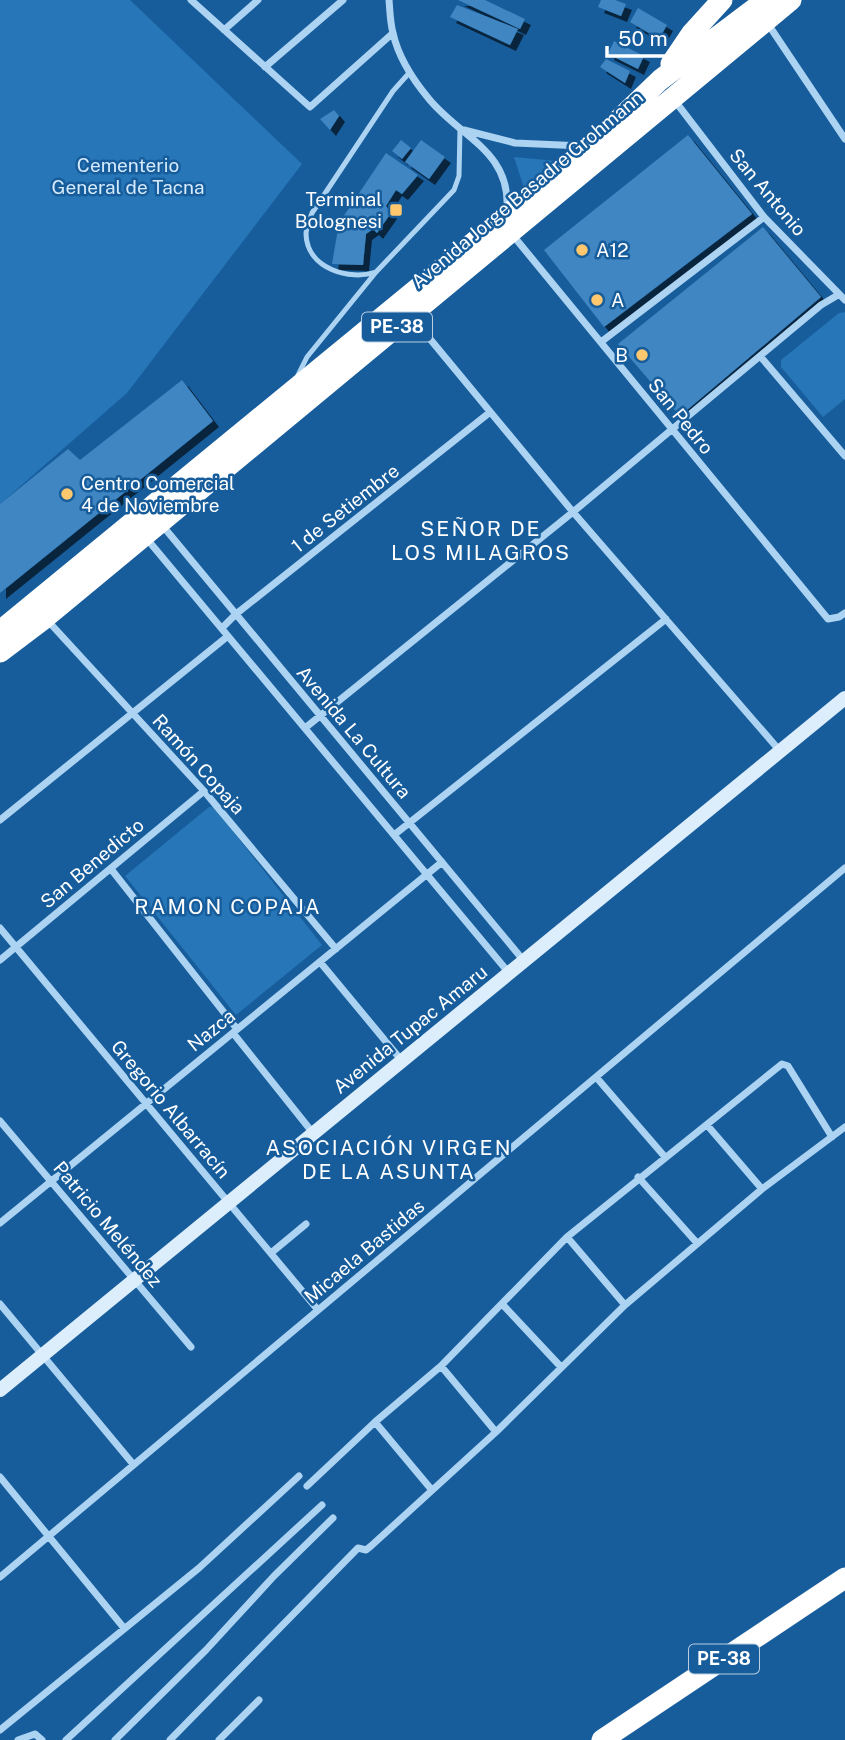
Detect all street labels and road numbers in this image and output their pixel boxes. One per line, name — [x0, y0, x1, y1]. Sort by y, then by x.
street label: Avenida Jorge Basadre Grohmann — [407, 86, 647, 292]
street label: San Antonio — [725, 144, 811, 240]
road number: PE-38 — [362, 312, 432, 342]
street label: San Pedro — [644, 374, 718, 458]
street label: 1 de Setiembre — [287, 459, 403, 557]
street label: Avenida La Cultura — [292, 661, 416, 803]
street label: Ramón Copaja — [148, 709, 250, 819]
street label: San Benedicto — [36, 813, 148, 913]
street label: Avenida Tupac Amaru — [329, 960, 491, 1098]
street label: Nazca — [183, 1004, 239, 1056]
street label: Gregorio Albarracín — [107, 1036, 235, 1182]
street label: Patricio Meléndez — [49, 1157, 167, 1291]
street label: Micaela Bastidas — [300, 1194, 428, 1308]
road number: PE-38 — [689, 1644, 759, 1674]

